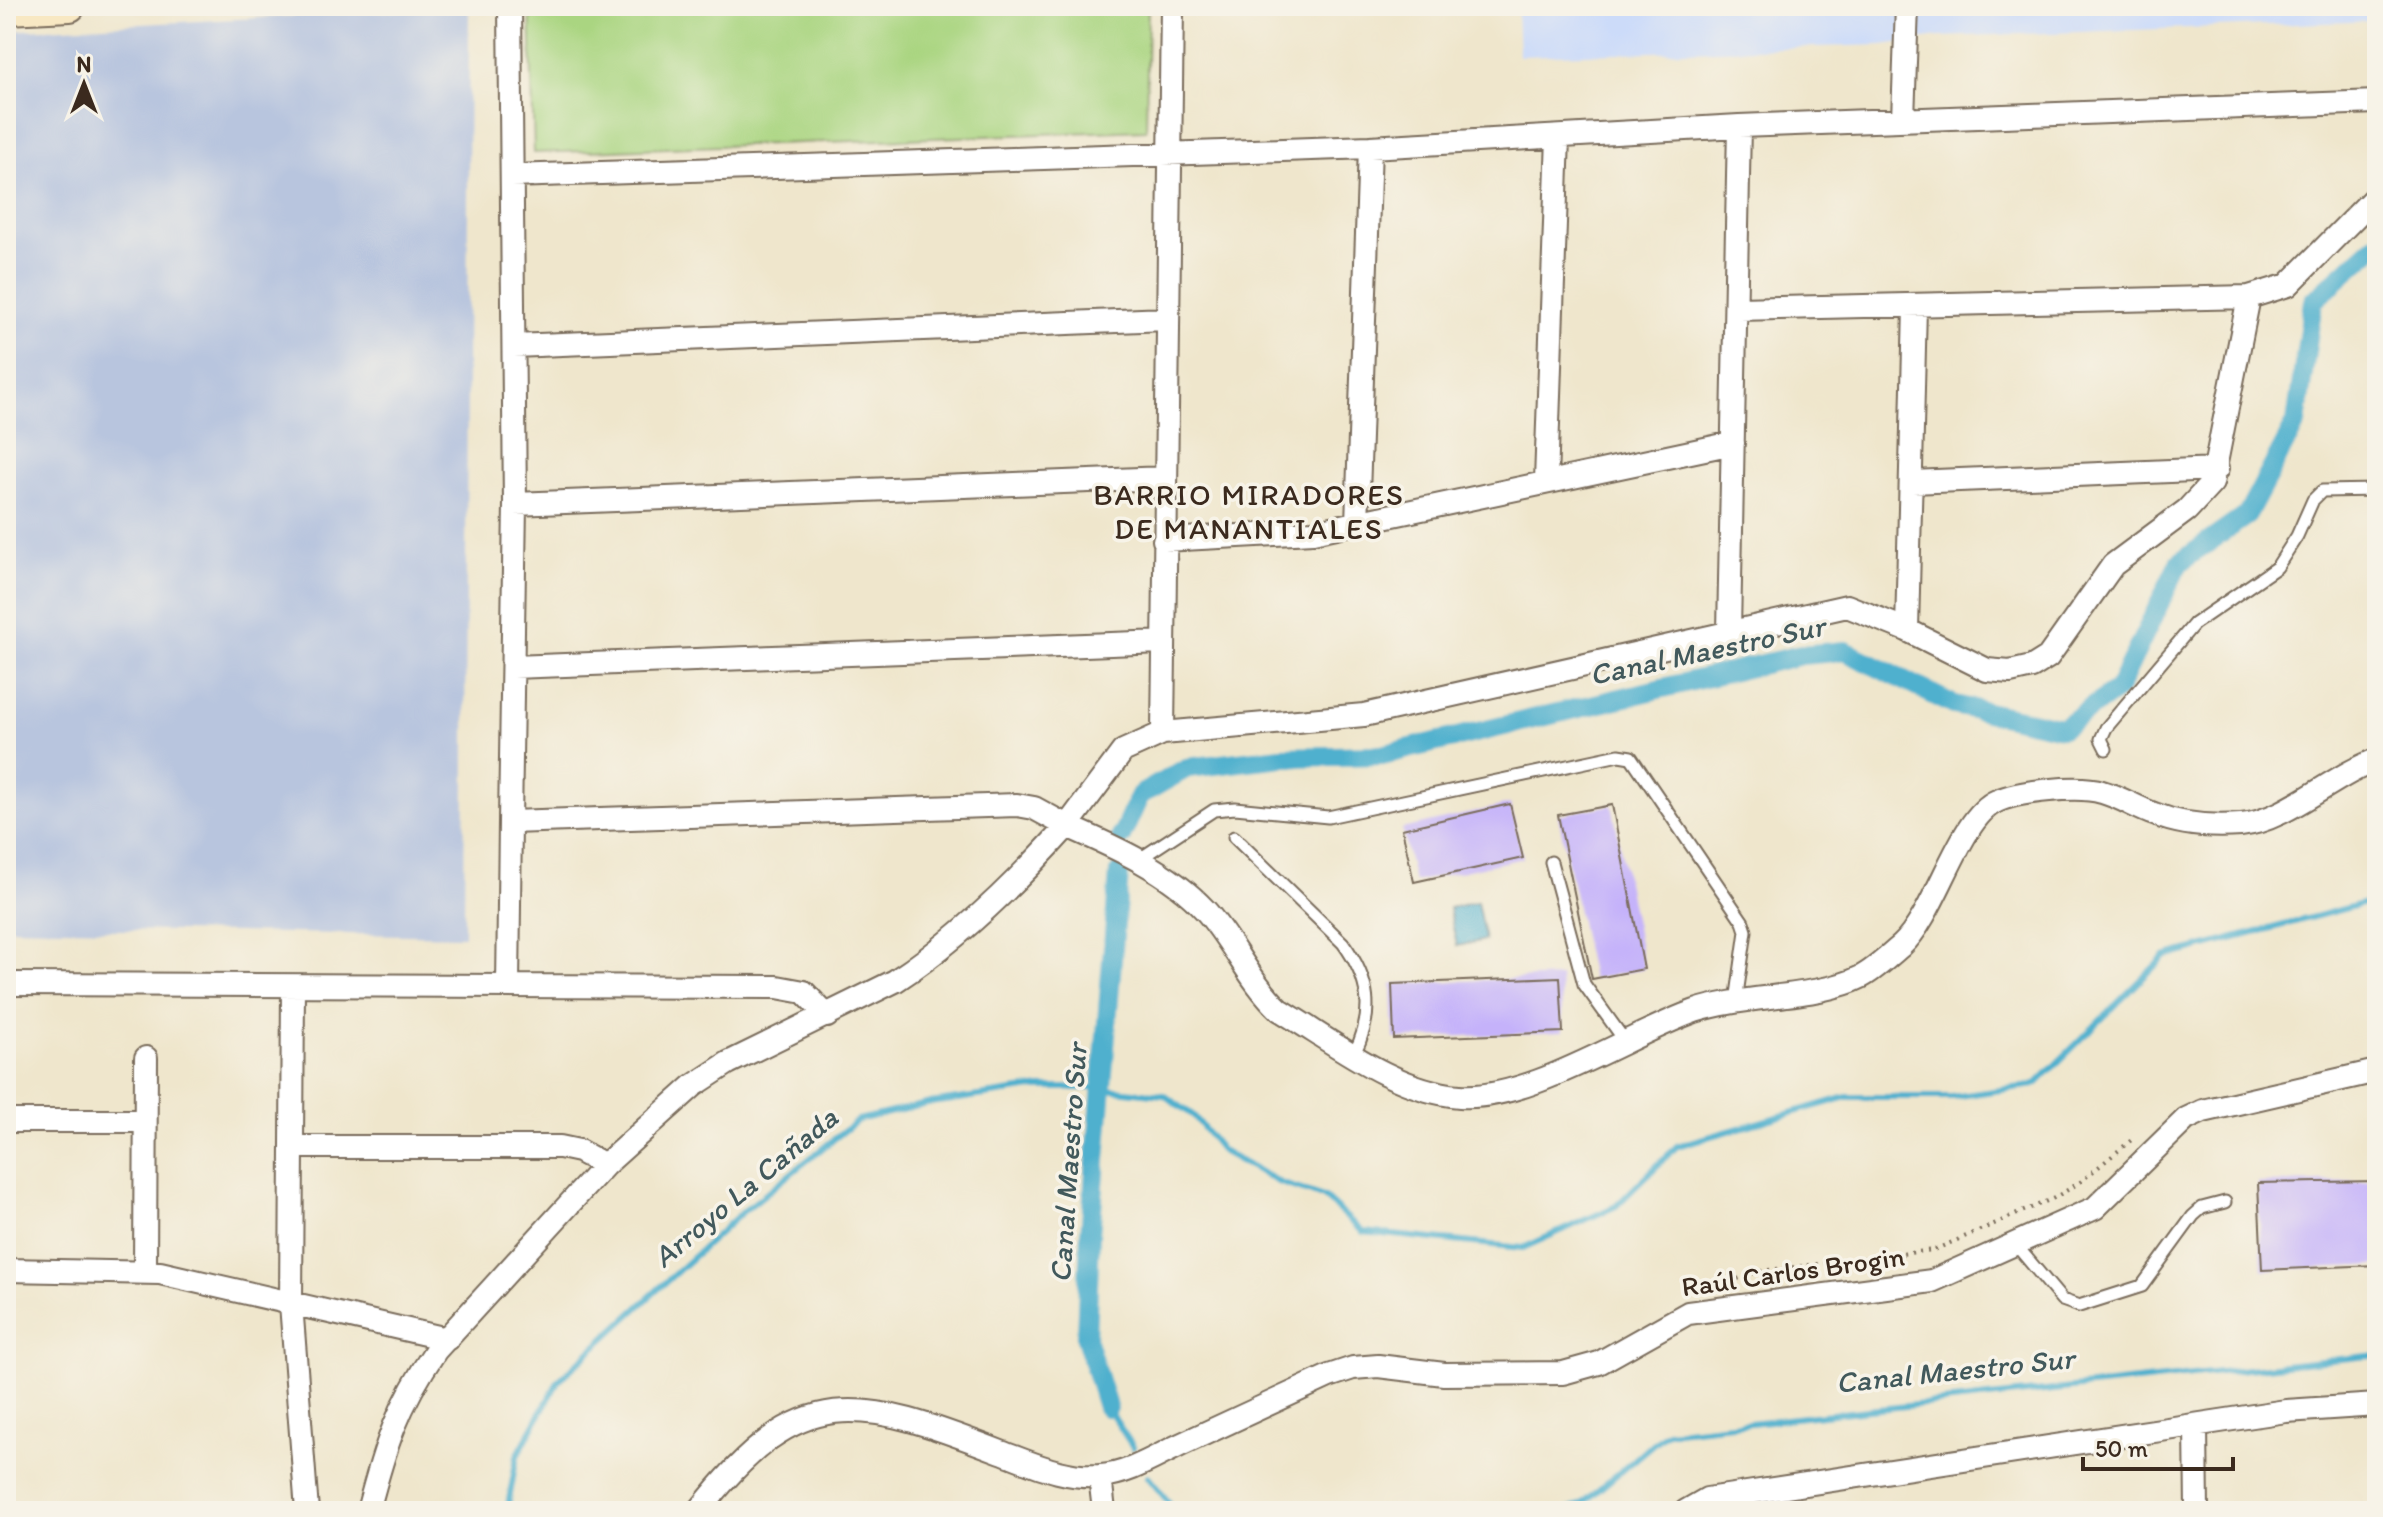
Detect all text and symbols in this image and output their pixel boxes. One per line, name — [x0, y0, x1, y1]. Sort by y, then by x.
north arrow — [44, 44, 124, 124]
text: N — [77, 51, 91, 78]
district label: BARRIO MIRADORES DE MANANTIALES — [1093, 476, 1405, 547]
water label: Canal Maestro Sur — [1586, 606, 1831, 693]
water label: Canal Maestro Sur — [1041, 1039, 1095, 1284]
water label: Arroyo La Cañada — [645, 1099, 845, 1275]
street label: Raúl Carlos Brogin — [1679, 1238, 1907, 1303]
water label: Canal Maestro Sur — [1834, 1339, 2079, 1401]
scale bar — [2083, 1421, 2233, 1471]
text: 50 m — [2095, 1434, 2148, 1463]

